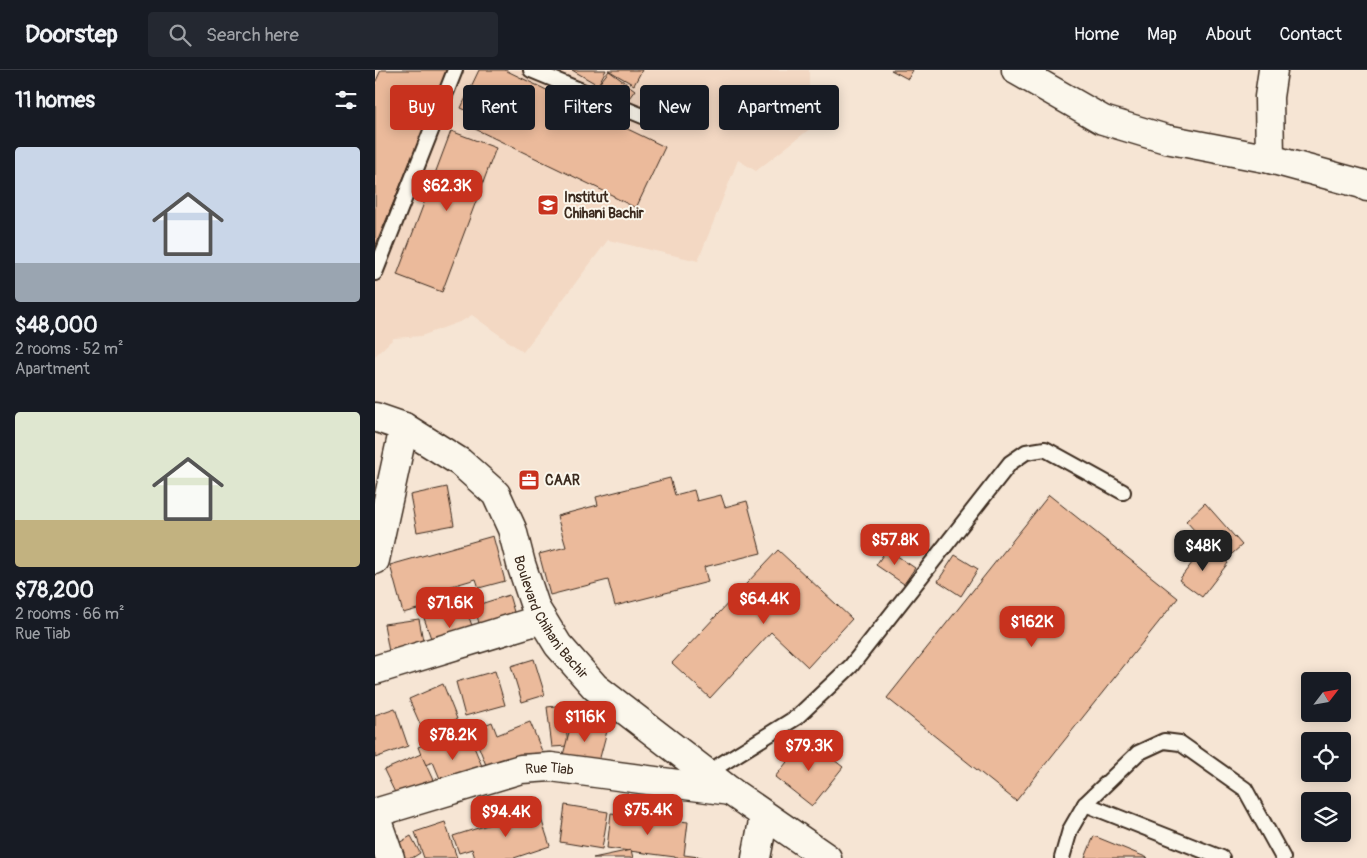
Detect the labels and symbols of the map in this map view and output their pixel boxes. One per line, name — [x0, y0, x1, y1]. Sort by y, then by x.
pin: $62.3K — [406, 170, 488, 212]
place label: Institut Chihani Bachir — [564, 189, 645, 222]
school or university icon: Institut Chihani Bachir — [536, 193, 560, 217]
office icon: CAAR — [517, 468, 541, 492]
place label: CAAR — [545, 472, 580, 489]
pin: $57.8K — [854, 524, 936, 566]
pin: $48K — [1173, 530, 1233, 572]
street label: Boulevard Chihani Bachir — [511, 554, 592, 682]
pin: $64.4K — [723, 582, 805, 625]
pin: $71.6K — [409, 586, 491, 629]
pin: $162K — [997, 606, 1067, 648]
north arrow — [1301, 672, 1351, 722]
pin: $116K — [550, 700, 620, 743]
pin: $78.2K — [412, 718, 494, 761]
pin: $79.3K — [768, 730, 850, 772]
street label: Rue Tiab — [525, 758, 575, 778]
pin: $75.4K — [607, 794, 689, 836]
pin: $94.4K — [465, 796, 547, 838]

